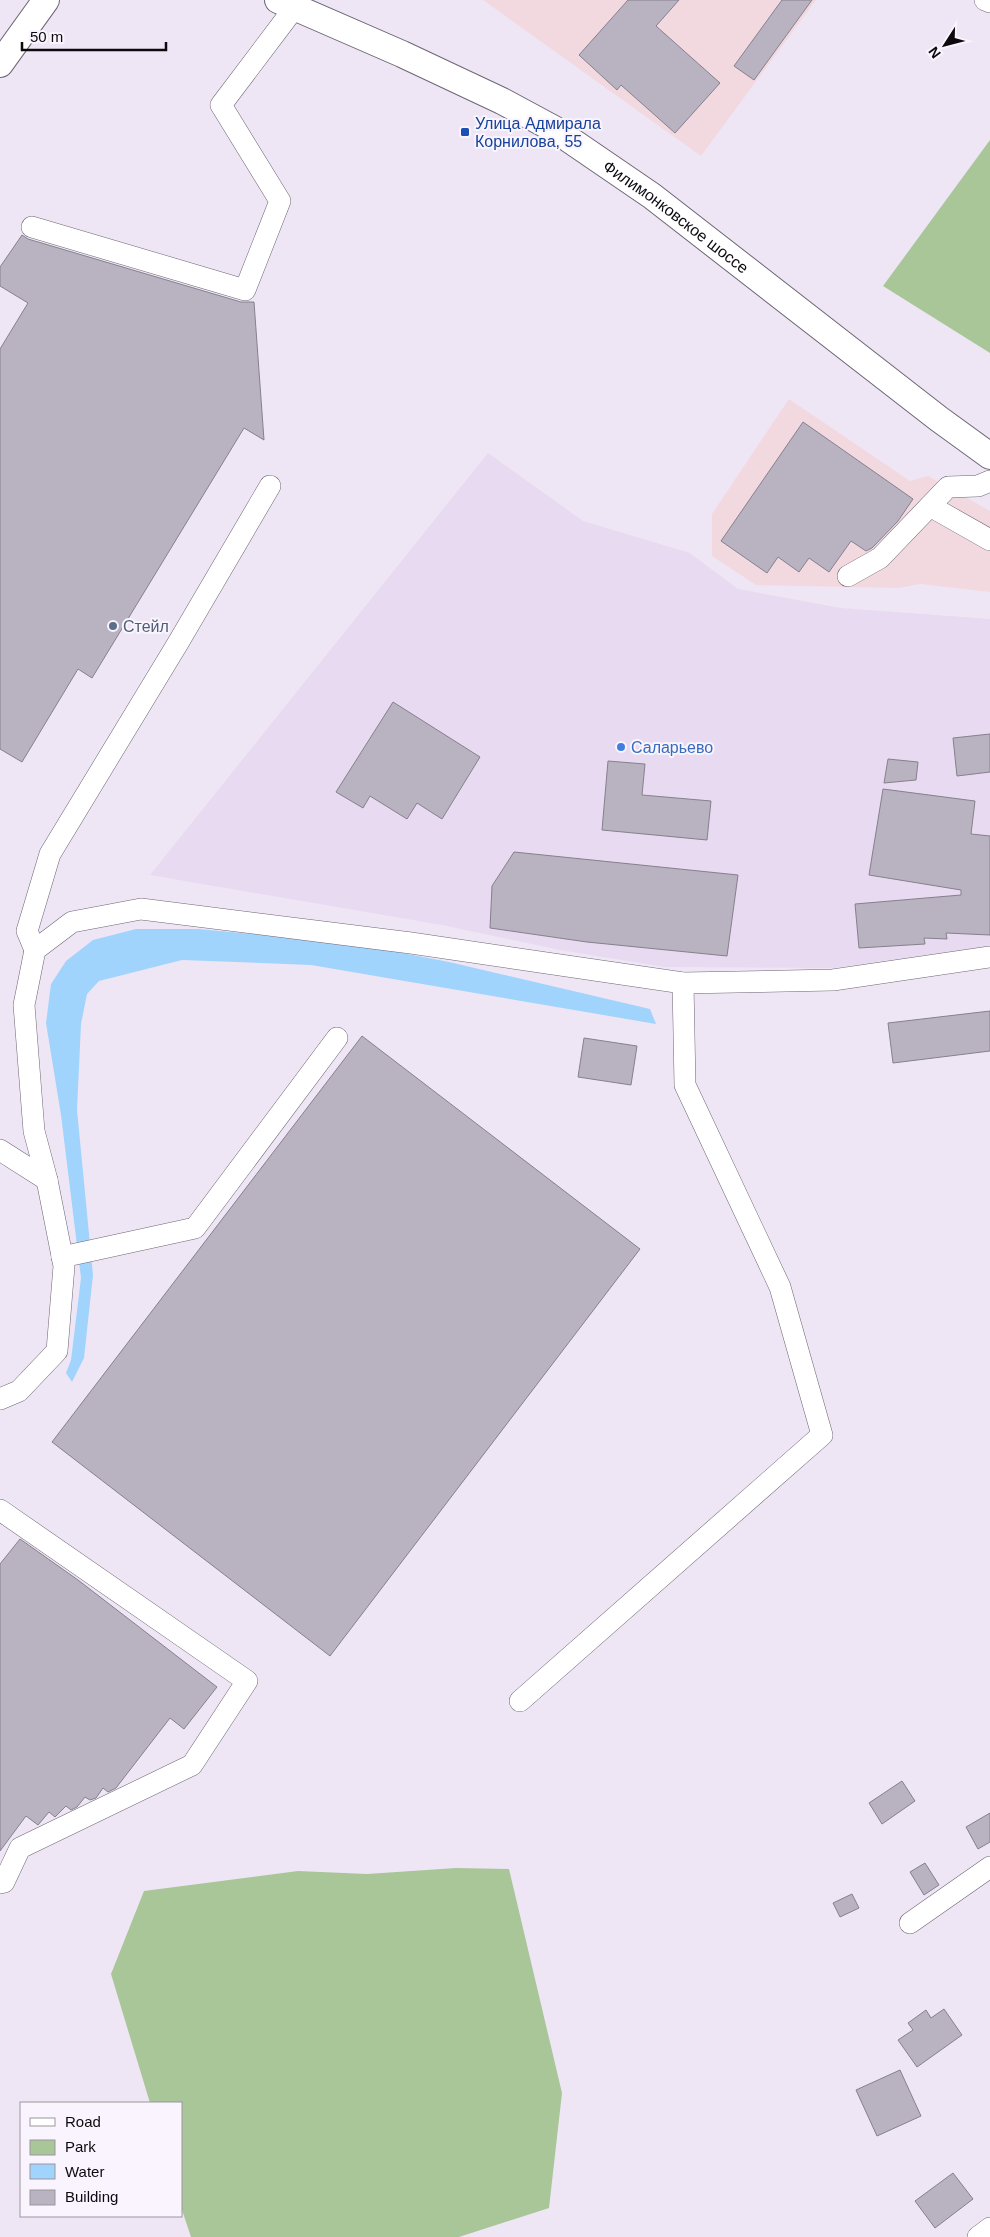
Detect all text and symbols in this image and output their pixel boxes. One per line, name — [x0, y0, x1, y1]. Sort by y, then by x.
scale bar — [22, 20, 166, 52]
north arrow — [920, 20, 970, 70]
text: 50 m — [30, 28, 63, 45]
text: N — [925, 44, 944, 61]
place label: Улица Адмирала Корнилова, 55 — [475, 115, 601, 150]
marker: Улица Адмирала Корнилова, 55 — [459, 126, 471, 138]
street label: Филимонковское шоссе — [600, 157, 752, 277]
place label: Стейл — [123, 618, 169, 635]
marker: Стейл — [107, 620, 119, 632]
place label: Саларьево — [631, 739, 713, 756]
marker: Саларьево — [615, 741, 627, 753]
legend — [20, 2102, 182, 2217]
text: Road — [65, 2113, 101, 2130]
text: Park — [65, 2138, 96, 2155]
text: Water — [65, 2163, 104, 2180]
text: Building — [65, 2188, 118, 2205]

